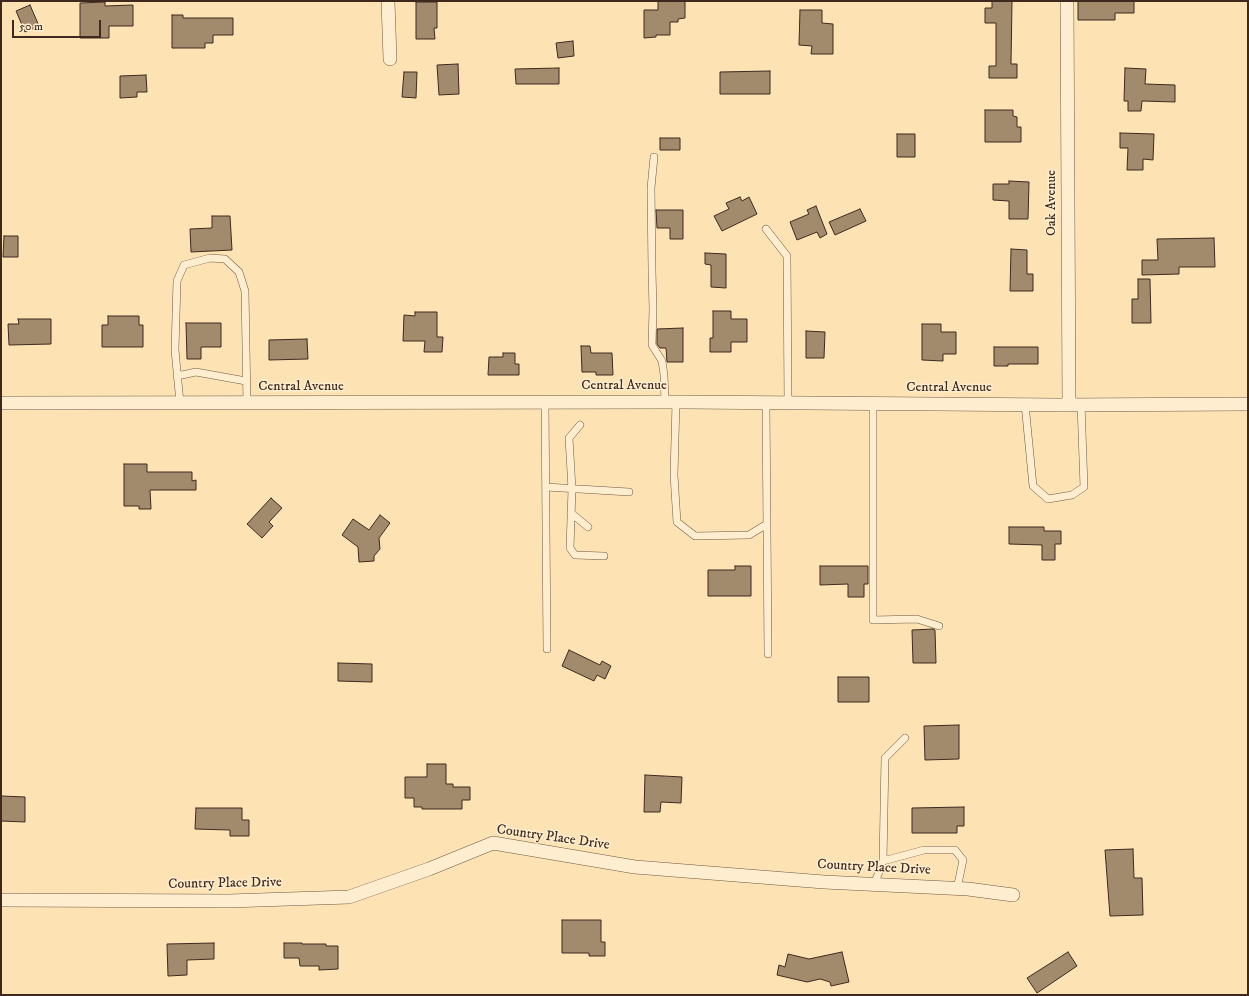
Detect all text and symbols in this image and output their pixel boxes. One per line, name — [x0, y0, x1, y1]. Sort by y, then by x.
scale bar — [14, 12, 103, 38]
text: 50 m — [19, 19, 43, 34]
street label: Oak Avenue — [1044, 170, 1060, 236]
street label: Central Avenue — [581, 378, 667, 394]
street label: Central Avenue — [258, 379, 344, 395]
street label: Central Avenue — [906, 380, 992, 396]
street label: Country Place Drive — [496, 822, 610, 854]
street label: Country Place Drive — [817, 857, 931, 879]
street label: Country Place Drive — [168, 875, 282, 893]

